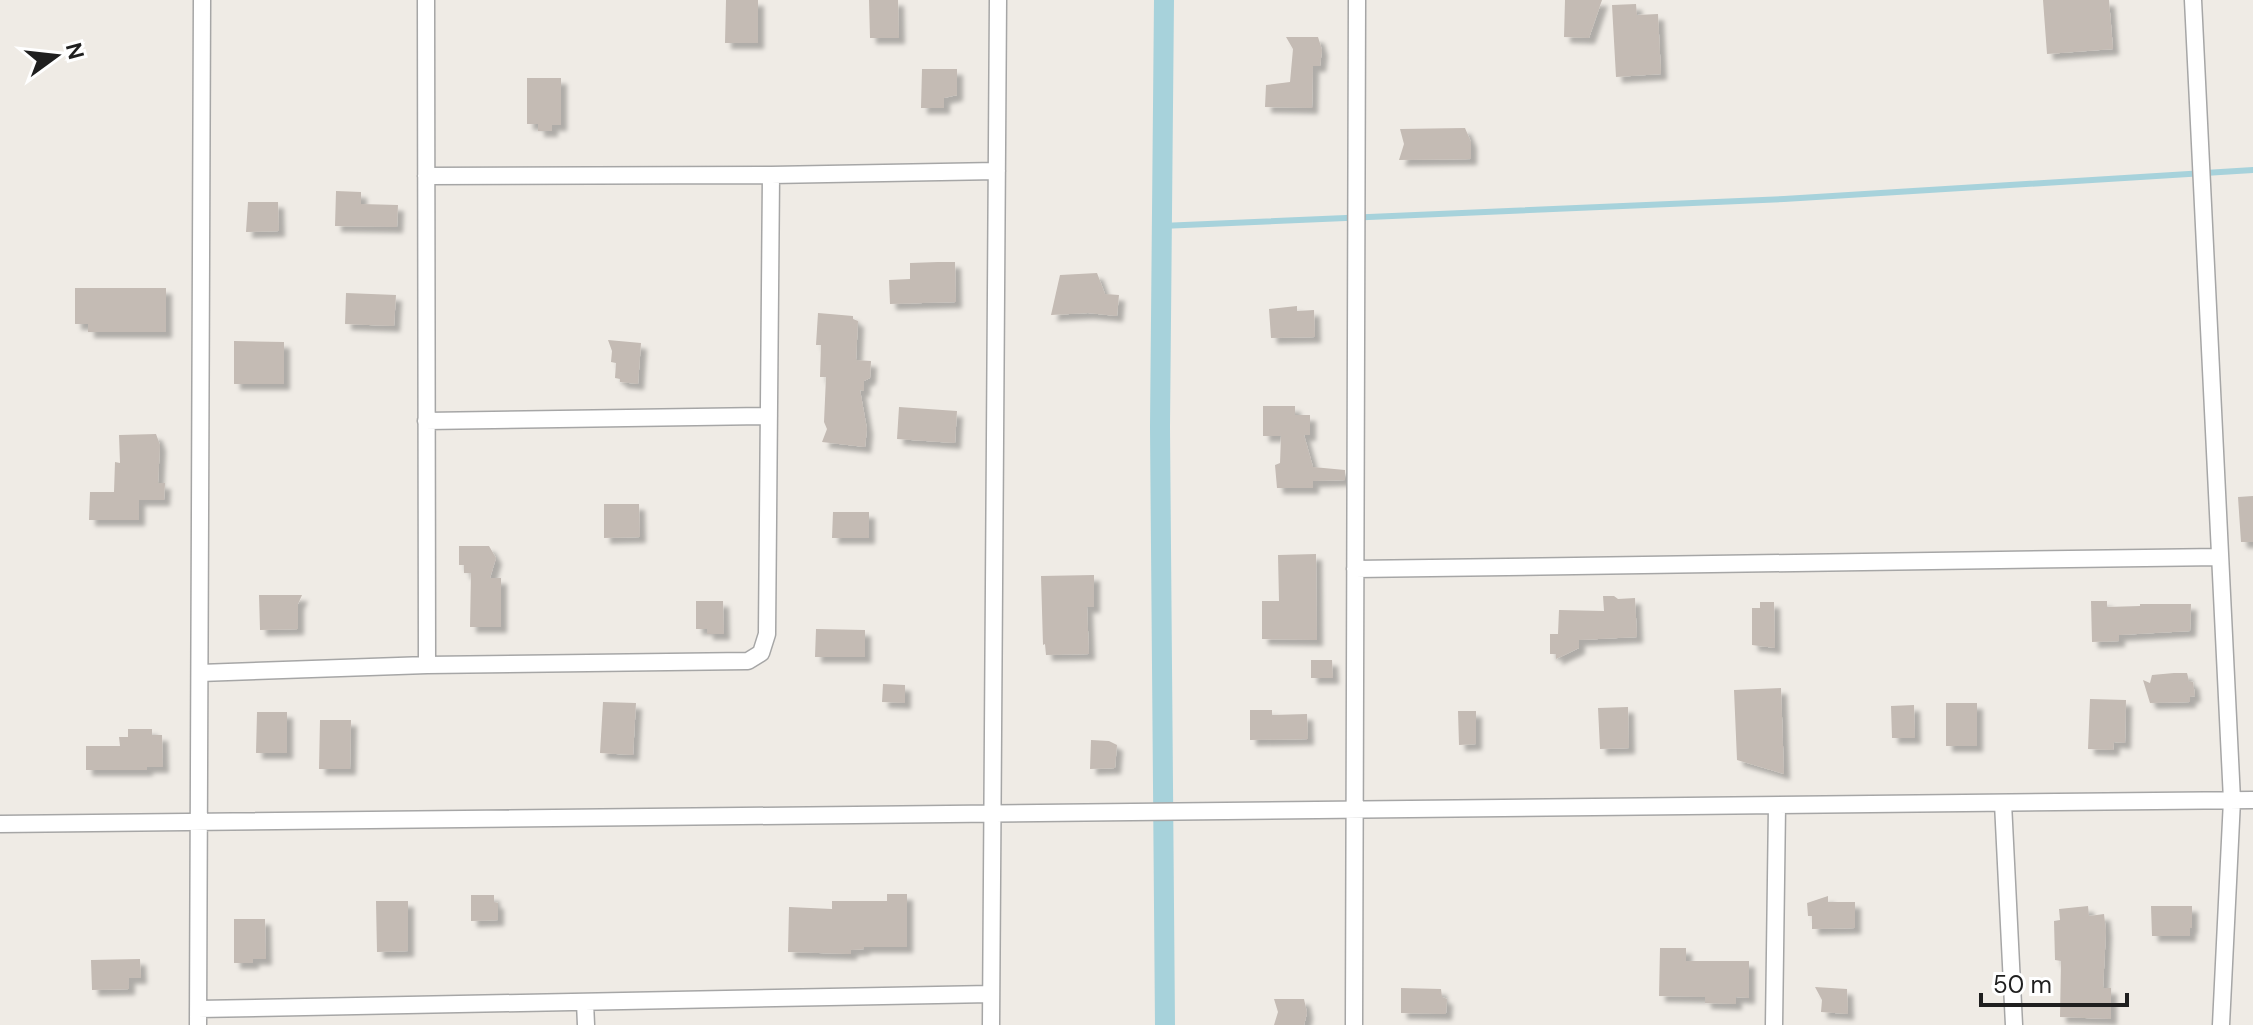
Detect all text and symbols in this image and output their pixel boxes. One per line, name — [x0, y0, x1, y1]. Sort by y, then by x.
north arrow — [16, 16, 96, 96]
text: N — [59, 39, 91, 62]
scale bar — [1981, 957, 2127, 1007]
text: 50 m — [1993, 969, 2052, 1000]

